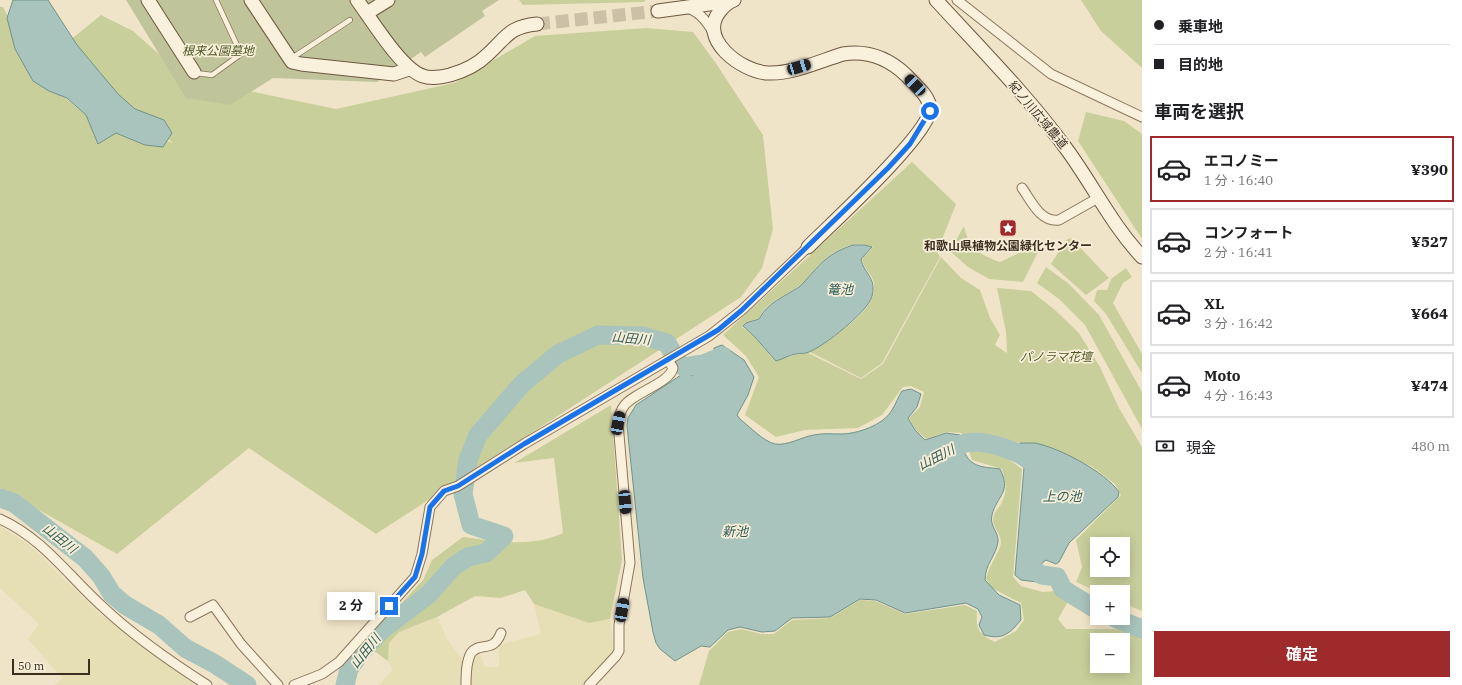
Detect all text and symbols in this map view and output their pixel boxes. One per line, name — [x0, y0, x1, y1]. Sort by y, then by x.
text: 乗車地 — [1178, 17, 1223, 36]
park label: 根来公園墓地 — [182, 43, 256, 58]
text: 目的地 — [1178, 55, 1223, 74]
car — [786, 58, 812, 76]
car — [902, 72, 928, 98]
street label: 紀ノ川広域農道 — [1006, 78, 1071, 152]
text: 車両を選択 — [1154, 100, 1244, 123]
route start — [921, 102, 939, 120]
icon: car — [1156, 151, 1192, 187]
text: エコノミー — [1204, 151, 1279, 170]
text: ¥390 — [1411, 160, 1448, 179]
text: 1 分 · 16:40 — [1204, 172, 1273, 189]
place icon: 和歌山県植物公園緑化センター — [998, 218, 1018, 238]
icon: car — [1156, 223, 1192, 259]
text: コンフォート — [1204, 223, 1294, 242]
text: ¥527 — [1411, 232, 1448, 251]
place label: 和歌山県植物公園緑化センター — [924, 238, 1092, 253]
text: 2 分 · 16:41 — [1204, 244, 1273, 261]
water label: 篭池 — [827, 281, 855, 298]
text: XL — [1204, 294, 1224, 313]
icon: car — [1156, 295, 1192, 331]
text: ¥664 — [1411, 304, 1448, 323]
text: 3 分 · 16:42 — [1204, 315, 1273, 332]
water label: 山田川 — [611, 328, 653, 349]
park label: パノラマ花壇 — [1020, 349, 1094, 364]
text: Moto — [1204, 366, 1241, 385]
icon: car — [1156, 367, 1192, 403]
text: ¥474 — [1411, 376, 1448, 395]
text: 4 分 · 16:43 — [1204, 387, 1273, 404]
car — [610, 410, 626, 436]
icon: cash — [1154, 435, 1176, 457]
text: 現金 — [1186, 438, 1216, 457]
text: 480 m — [1411, 438, 1450, 455]
water label: 山田川 — [915, 440, 959, 474]
water label: 上の池 — [1042, 488, 1083, 505]
car — [618, 490, 632, 514]
water label: 山田川 — [39, 520, 82, 558]
water label: 新池 — [722, 523, 750, 540]
map controls — [1090, 537, 1130, 673]
button: locate — [1090, 537, 1130, 577]
button: + — [1090, 585, 1130, 625]
callout: 2 分 — [327, 592, 375, 620]
text: 2 分 — [339, 597, 363, 614]
route end — [380, 597, 398, 615]
car — [614, 597, 630, 623]
water label: 山田川 — [347, 629, 386, 672]
button: 確定 — [1154, 631, 1450, 677]
button: − — [1090, 633, 1130, 673]
scale bar — [12, 657, 90, 676]
text: 50 m — [18, 659, 44, 673]

